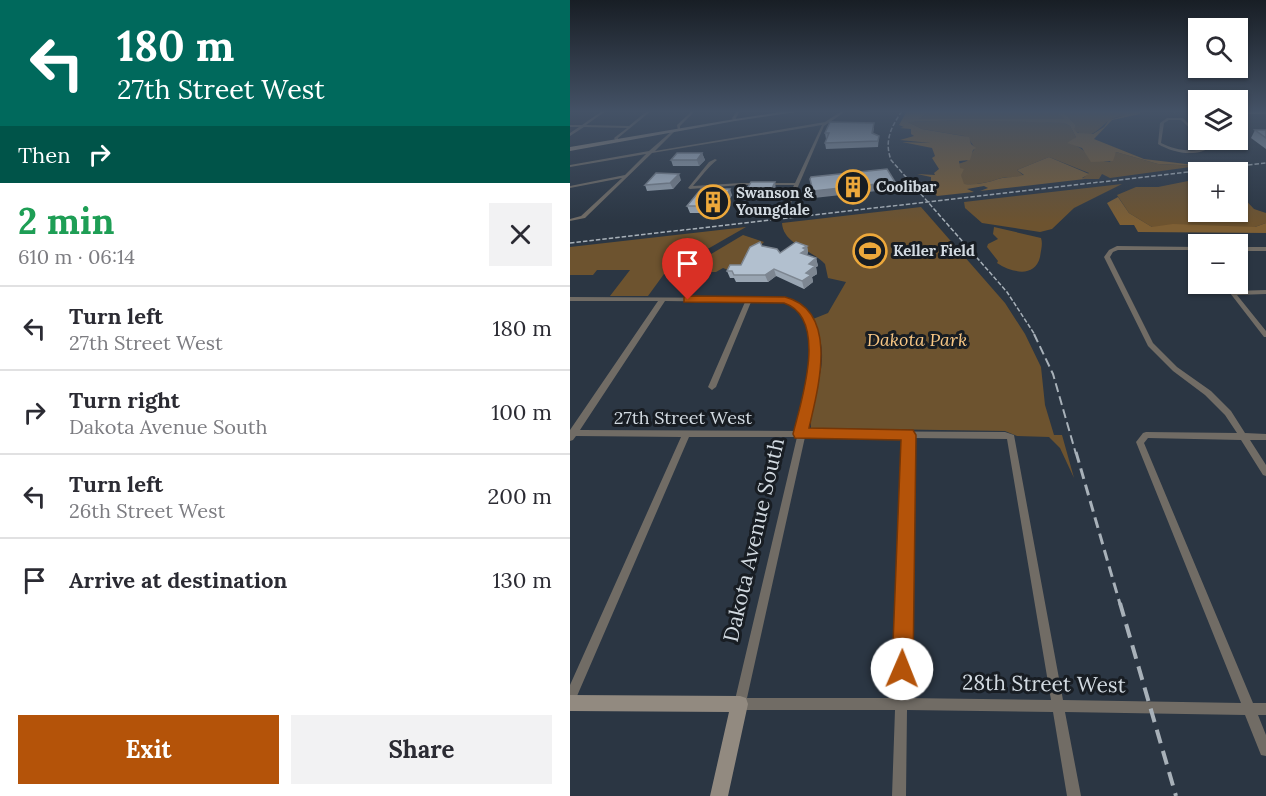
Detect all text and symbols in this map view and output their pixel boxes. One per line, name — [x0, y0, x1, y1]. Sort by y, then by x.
map controls — [1188, 18, 1248, 294]
button: search — [1188, 18, 1248, 78]
text: 180 m — [117, 19, 234, 73]
icon: left — [18, 24, 96, 102]
text: 27th Street West — [117, 72, 325, 106]
button: layers — [1188, 90, 1248, 150]
icon: right — [83, 138, 116, 171]
text: Then — [18, 141, 71, 169]
button: + — [1188, 162, 1248, 222]
building icon: Coolibar — [835, 169, 871, 205]
place label: Coolibar — [876, 177, 937, 196]
place label: Swanson & Youngdale — [736, 183, 815, 219]
building icon: Swanson & Youngdale — [695, 184, 731, 220]
text: 2 min — [18, 198, 115, 244]
button: close — [489, 203, 552, 266]
sports icon: Keller Field — [852, 233, 888, 269]
button: − — [1188, 234, 1248, 294]
pin — [662, 238, 713, 300]
place label: Keller Field — [893, 241, 975, 260]
text: 610 m · 06:14 — [18, 244, 135, 269]
icon: arrive — [671, 247, 704, 280]
text: Turn left — [69, 302, 163, 330]
icon: left — [18, 312, 51, 345]
text: 180 m — [493, 314, 552, 342]
park label: Dakota Park — [867, 328, 967, 351]
text: 27th Street West — [69, 330, 223, 355]
text: Turn right — [69, 386, 180, 414]
icon: right — [18, 396, 51, 429]
text: 100 m — [491, 398, 552, 426]
street label: 27th Street West — [614, 406, 752, 429]
text: Dakota Avenue South — [69, 414, 268, 439]
street label: Dakota Avenue South — [717, 435, 790, 645]
text: Turn left — [69, 470, 163, 498]
icon: left — [18, 480, 51, 513]
text: 200 m — [487, 482, 552, 510]
text: 26th Street West — [69, 498, 225, 523]
icon: arrive — [18, 564, 51, 597]
text: Arrive at destination — [69, 566, 287, 594]
text: 130 m — [493, 566, 552, 594]
position arrow — [870, 637, 934, 701]
street label: 28th Street West — [962, 669, 1127, 698]
button: Exit — [18, 715, 279, 784]
button: Share — [291, 715, 552, 784]

